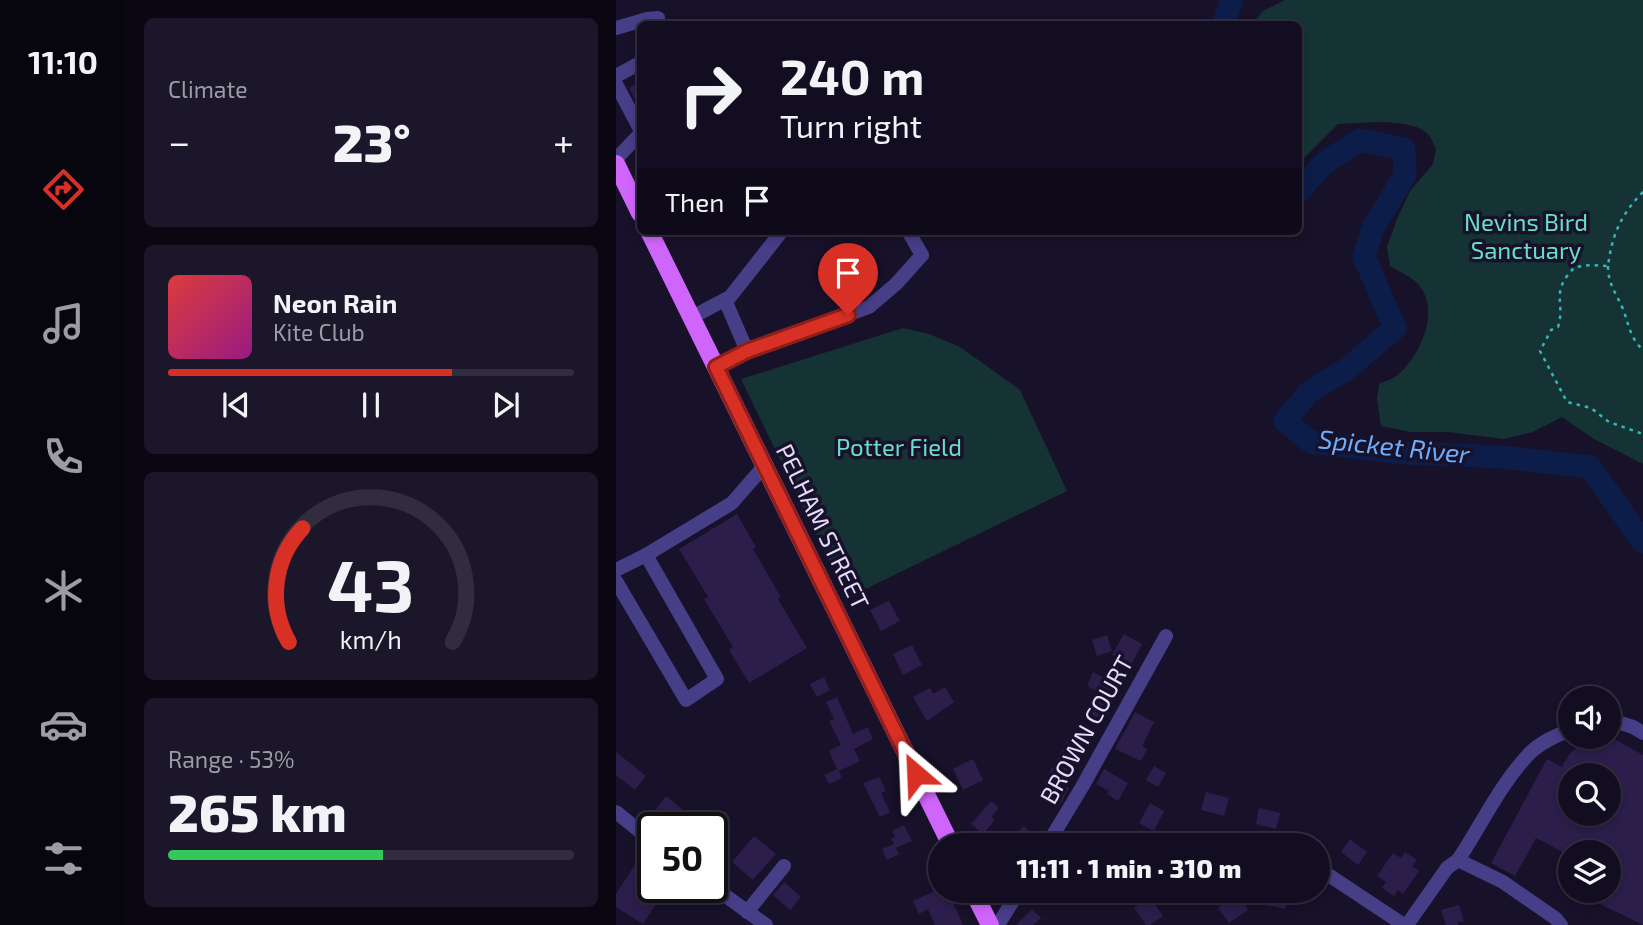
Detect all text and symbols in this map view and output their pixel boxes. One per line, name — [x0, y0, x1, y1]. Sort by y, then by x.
text: 11:10 — [28, 42, 98, 80]
text: 240 m — [780, 46, 924, 105]
icon: right — [665, 49, 756, 140]
text: Climate — [168, 75, 248, 103]
text: Turn right — [780, 106, 922, 144]
text: 23° — [333, 110, 411, 172]
text: − — [168, 118, 190, 164]
text: + — [553, 118, 574, 164]
icon: directions — [39, 165, 88, 214]
icon: arrive — [738, 182, 776, 220]
text: Then — [665, 186, 724, 217]
park label: Nevins Bird Sanctuary — [1464, 207, 1588, 264]
pin — [818, 243, 878, 315]
icon: arrive — [829, 254, 867, 292]
text: Neon Rain — [273, 287, 397, 318]
icon: music — [39, 299, 88, 348]
text: Kite Club — [273, 318, 365, 346]
icon: previous — [217, 386, 255, 424]
icon: pause — [352, 386, 390, 424]
icon: next — [487, 386, 525, 424]
water label: Spicket River — [1317, 422, 1472, 469]
icon: phone — [39, 432, 88, 481]
park label: Potter Field — [836, 432, 962, 461]
street label: PELHAM STREET — [771, 439, 876, 614]
text: 43 — [327, 539, 415, 627]
icon: climate — [39, 566, 88, 615]
text: km/h — [340, 624, 402, 654]
street label: BROWN COURT — [1033, 650, 1138, 808]
map controls — [1558, 686, 1621, 903]
button: sound — [1558, 686, 1621, 749]
icon: car — [39, 700, 88, 749]
position arrow — [879, 737, 953, 811]
text: Range · 53% — [168, 745, 295, 773]
button: search — [1558, 763, 1621, 826]
text: 265 km — [168, 780, 347, 842]
speed limit sign: 50 — [637, 812, 728, 903]
icon: filters — [39, 834, 88, 883]
button: layers — [1558, 840, 1621, 903]
text: 11:11 · 1 min · 310 m — [1016, 852, 1242, 883]

